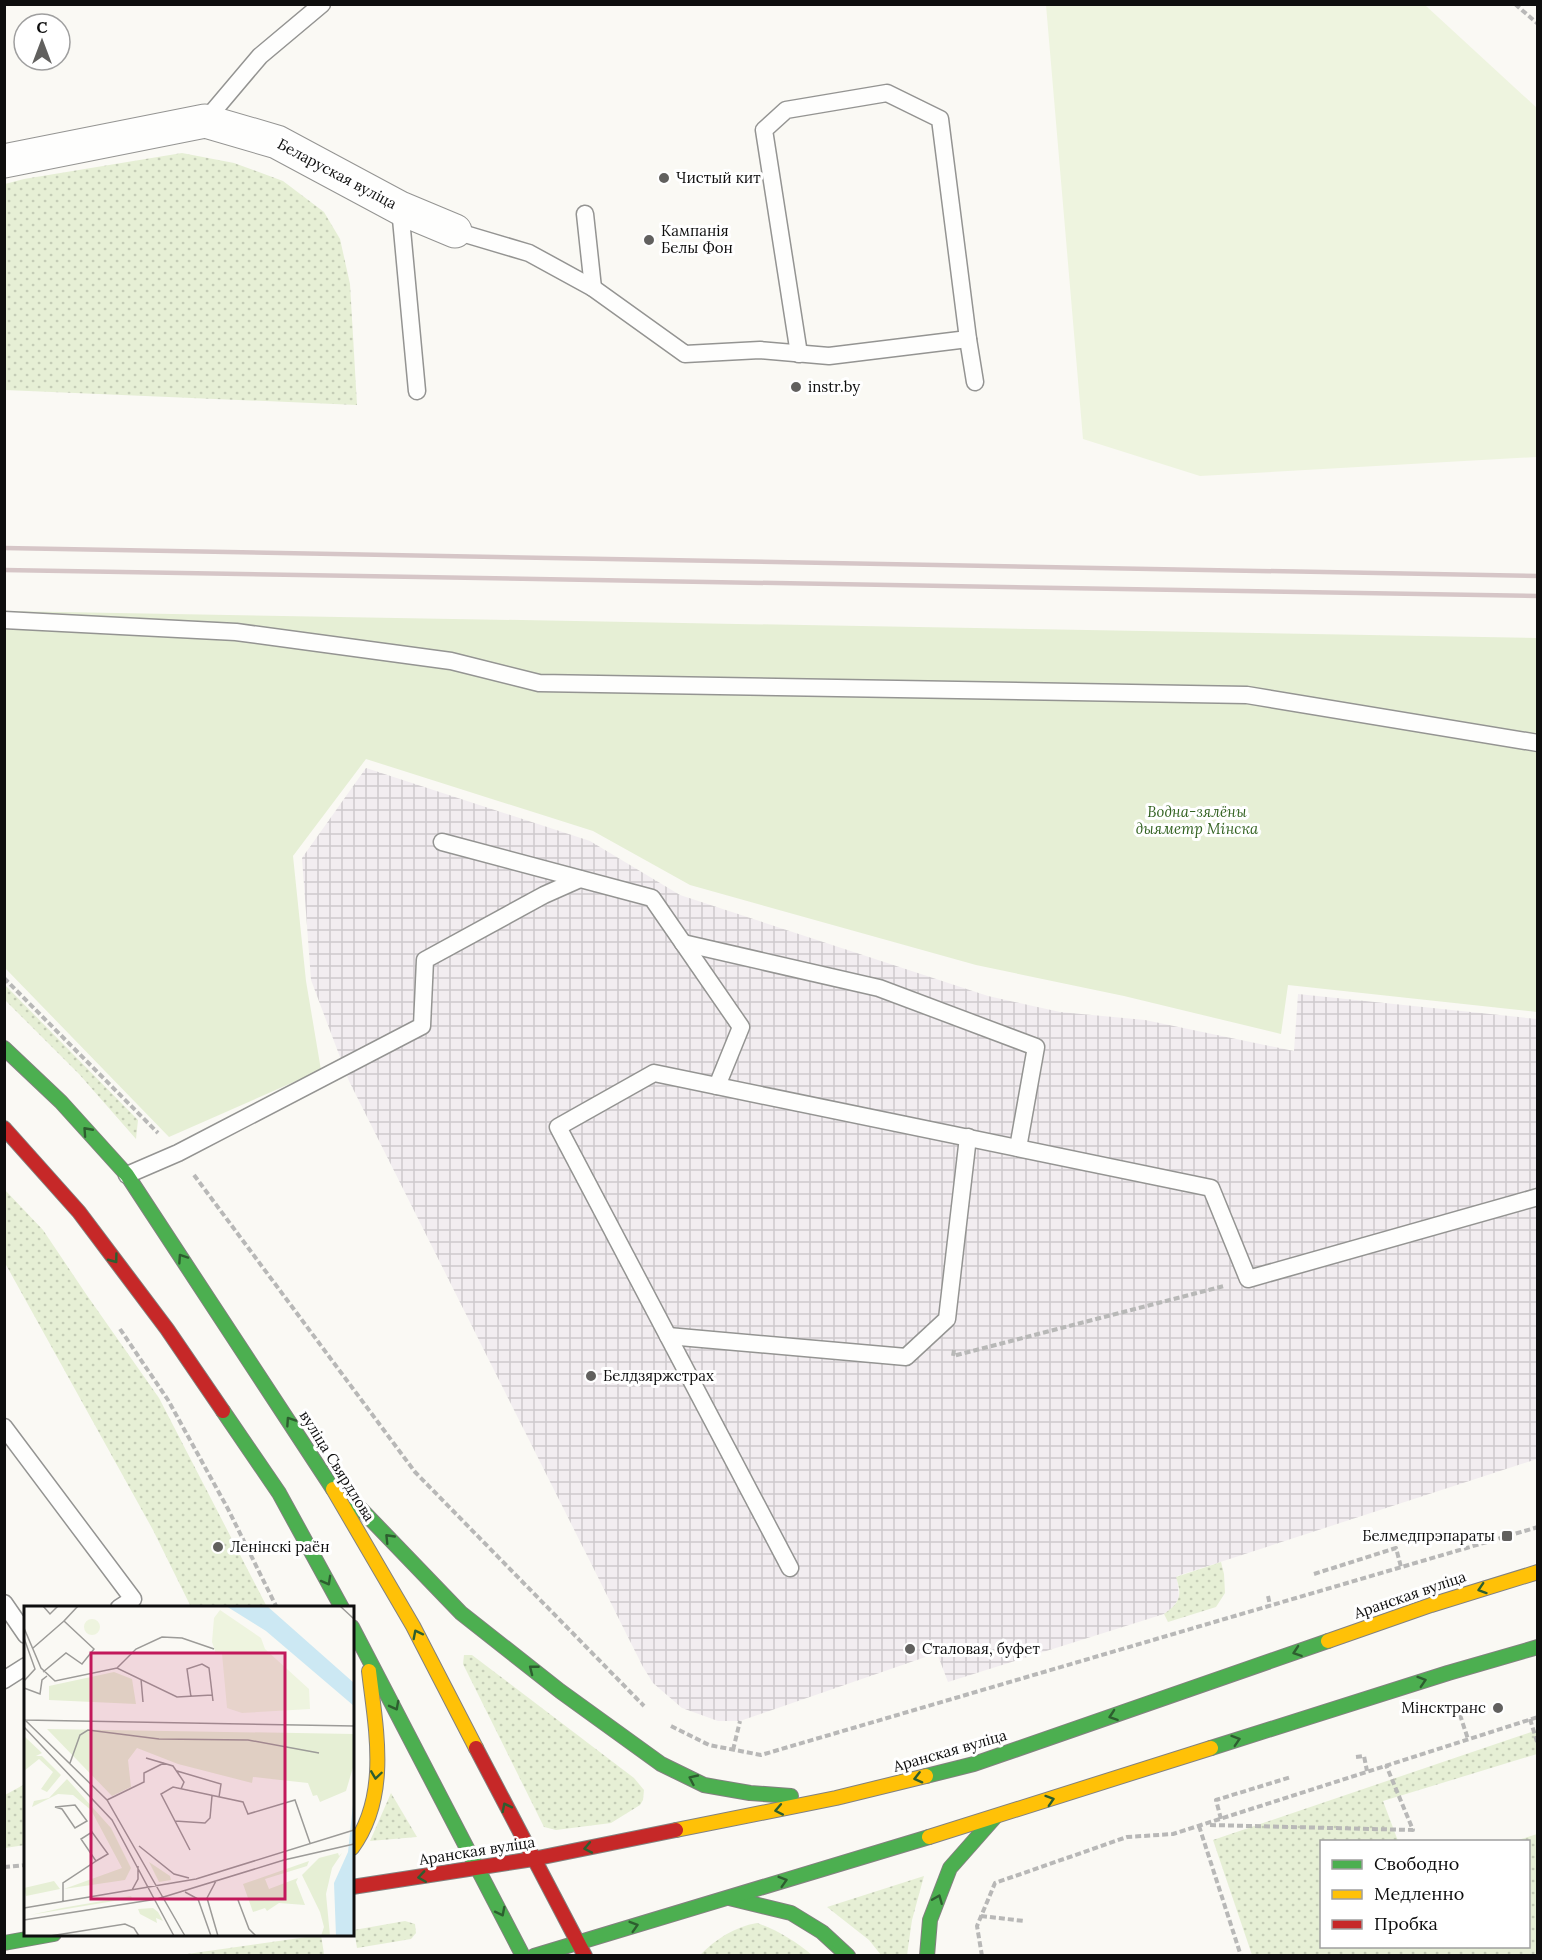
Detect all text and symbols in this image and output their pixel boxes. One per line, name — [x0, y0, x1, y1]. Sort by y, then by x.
north arrow — [12, 12, 72, 72]
text: С — [36, 17, 48, 37]
street label: Беларуская вуліца — [274, 134, 400, 213]
place label: Чистый кит — [676, 168, 761, 187]
marker: Чистый кит — [657, 171, 671, 185]
place label: Кампанія Белы Фон — [661, 221, 733, 257]
marker: Кампанія Белы Фон — [642, 233, 656, 247]
place label: instr.by — [808, 377, 860, 396]
marker: instr.by — [789, 380, 803, 394]
park label: Водна-зялёны дыяметр Мінска — [1136, 802, 1259, 838]
one-way arrow — [83, 1128, 94, 1138]
one-way arrow — [107, 1252, 118, 1263]
one-way arrow — [178, 1254, 189, 1265]
place label: Белдзяржстрах — [603, 1366, 714, 1385]
marker: Белдзяржстрах — [584, 1369, 598, 1383]
street label: вуліца Свярдлова — [296, 1407, 379, 1525]
one-way arrow — [286, 1417, 297, 1428]
place label: Белмедпрэпараты — [1362, 1526, 1495, 1545]
marker: Белмедпрэпараты — [1500, 1529, 1514, 1543]
one-way arrow — [385, 1535, 396, 1545]
place label: Ленінскі раён — [230, 1537, 330, 1556]
marker: Ленінскі раён — [211, 1540, 225, 1554]
street label: Аранская вуліца — [1350, 1566, 1469, 1623]
one-way arrow — [320, 1575, 332, 1585]
one-way arrow — [1477, 1581, 1488, 1594]
inset map — [24, 1606, 354, 1936]
one-way arrow — [413, 1630, 424, 1640]
place label: Сталовая, буфет — [922, 1639, 1040, 1658]
marker: Сталовая, буфет — [903, 1642, 917, 1656]
one-way arrow — [1292, 1644, 1303, 1657]
one-way arrow — [529, 1666, 540, 1677]
one-way arrow — [1416, 1676, 1427, 1688]
place label: Мінсктранс — [1401, 1698, 1486, 1717]
one-way arrow — [388, 1700, 399, 1710]
marker: Мінсктранс — [1491, 1701, 1505, 1715]
one-way arrow — [1108, 1708, 1119, 1721]
street label: Аранская вуліца — [890, 1725, 1009, 1776]
one-way arrow — [1230, 1735, 1241, 1748]
one-way arrow — [371, 1771, 383, 1780]
one-way arrow — [913, 1771, 923, 1784]
one-way arrow — [689, 1775, 700, 1787]
one-way arrow — [1044, 1794, 1055, 1807]
one-way arrow — [502, 1803, 513, 1814]
one-way arrow — [774, 1803, 784, 1816]
street label: Аранская вуліца — [417, 1832, 536, 1869]
legend — [1320, 1840, 1530, 1948]
one-way arrow — [583, 1841, 593, 1854]
text: Свободно — [1374, 1852, 1459, 1875]
one-way arrow — [417, 1871, 426, 1883]
one-way arrow — [777, 1876, 788, 1888]
text: Медленно — [1374, 1882, 1464, 1905]
one-way arrow — [931, 1894, 943, 1905]
one-way arrow — [494, 1906, 506, 1917]
text: Пробка — [1374, 1912, 1438, 1935]
one-way arrow — [628, 1921, 639, 1933]

